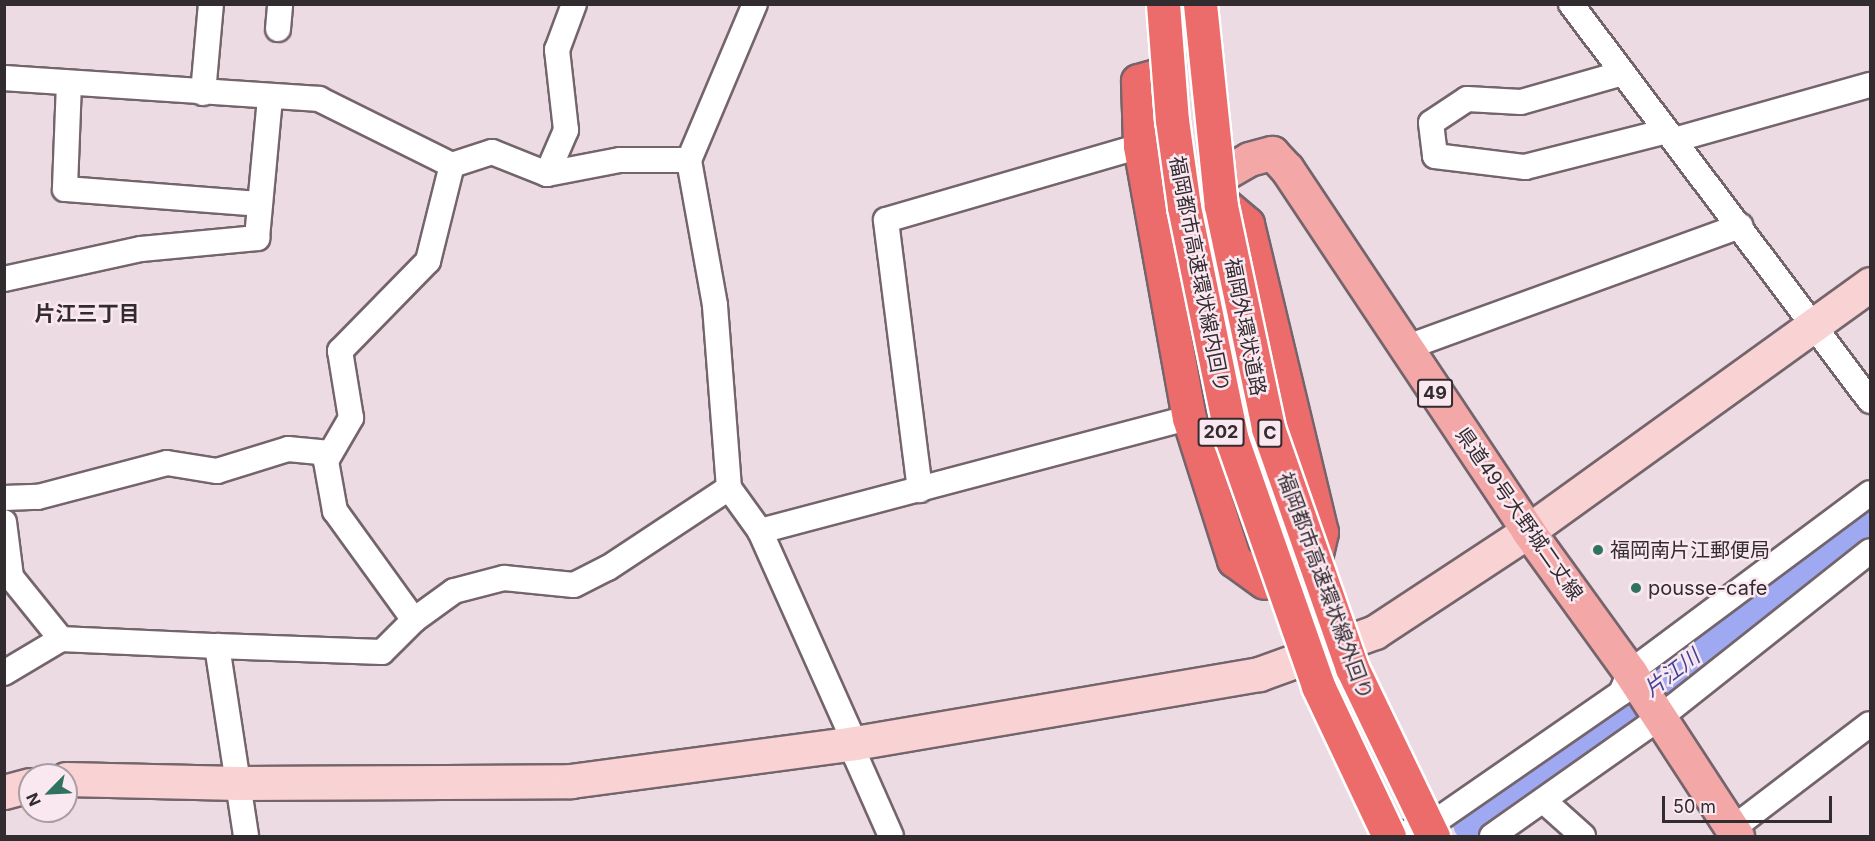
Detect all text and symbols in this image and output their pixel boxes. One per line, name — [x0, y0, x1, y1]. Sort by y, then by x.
street label: 福岡都市高速環状線内回り — [1164, 154, 1234, 394]
street label: 福岡外環状道路 — [1220, 256, 1270, 398]
district label: 片江三丁目 — [35, 301, 139, 327]
road number: 49 — [1417, 378, 1453, 408]
road number: 202 — [1197, 417, 1245, 447]
road number: C — [1256, 418, 1284, 448]
street label: 県道49号大野城二丈線 — [1450, 423, 1588, 605]
street label: 福岡都市高速環状線外回り — [1273, 469, 1377, 703]
place label: 福岡南片江郵便局 — [1610, 538, 1770, 562]
marker: 福岡南片江郵便局 — [1591, 543, 1605, 557]
place label: pousse-cafe — [1648, 576, 1767, 600]
marker: pousse-cafe — [1629, 581, 1643, 595]
water label: 片江川 — [1639, 644, 1705, 702]
north arrow — [18, 763, 78, 823]
scale bar — [1665, 784, 1834, 822]
text: N — [22, 790, 45, 809]
text: 50 m — [1673, 796, 1716, 817]

